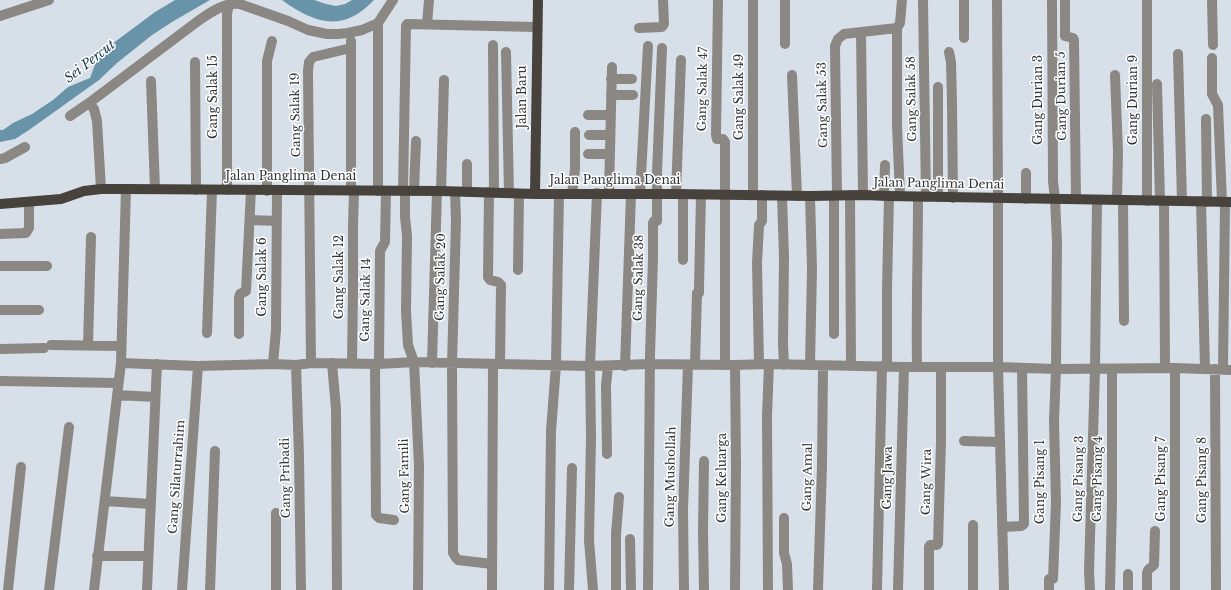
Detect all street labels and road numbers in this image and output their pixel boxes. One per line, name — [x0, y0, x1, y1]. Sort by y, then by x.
street label: Gang Salak 47 — [695, 46, 711, 132]
street label: Gang Durian 5 — [1054, 51, 1070, 141]
street label: Gang Salak 49 — [733, 54, 747, 140]
street label: Gang Salak 15 — [207, 55, 221, 139]
street label: Gang Durian 3 — [1032, 55, 1046, 145]
street label: Gang Durian 9 — [1127, 55, 1141, 145]
street label: Gang Salak 58 — [904, 56, 920, 142]
street label: Gang Salak 53 — [815, 62, 831, 148]
street label: Jalan Baru — [516, 66, 530, 128]
street label: Gang Salak 19 — [288, 72, 304, 158]
street label: Jalan Panglima Denai — [226, 170, 356, 184]
street label: Jalan Panglima Denai — [550, 174, 680, 188]
street label: Jalan Panglima Denai — [873, 176, 1005, 192]
street label: Gang Salak 20 — [433, 233, 449, 321]
street label: Gang Salak 12 — [333, 235, 347, 319]
street label: Gang Salak 38 — [631, 235, 647, 321]
street label: Gang Salak 6 — [256, 237, 270, 317]
street label: Gang Salak 14 — [358, 258, 374, 342]
street label: Gang Silaturrahim — [166, 420, 188, 534]
street label: Gang Mushollah — [663, 426, 679, 528]
street label: Gang Keluarga — [716, 433, 730, 523]
street label: Gang Pisang 3 — [1071, 436, 1087, 522]
street label: Gang Pisang 4 — [1090, 436, 1106, 522]
street label: Gang Pisang 7 — [1155, 436, 1169, 522]
street label: Gang Pisang 8 — [1196, 437, 1210, 523]
street label: Gang Pribadi — [278, 438, 294, 518]
street label: Gang Famili — [397, 438, 413, 514]
street label: Gang Pisang 1 — [1034, 440, 1048, 524]
street label: Gang Amal — [800, 443, 816, 511]
street label: Gang Jawa — [880, 446, 896, 510]
street label: Gang Wira — [919, 449, 935, 515]

